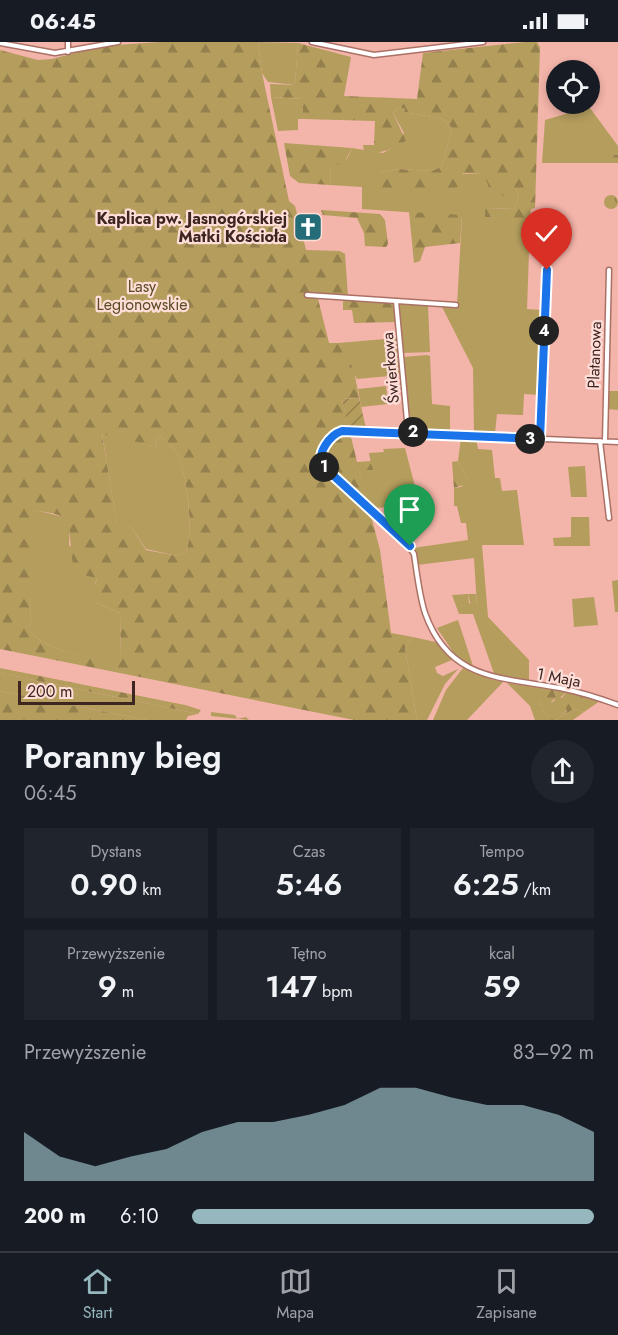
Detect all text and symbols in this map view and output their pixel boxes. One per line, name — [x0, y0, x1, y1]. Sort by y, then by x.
text: 06:45 — [30, 5, 96, 37]
map controls — [546, 60, 600, 114]
button: locate — [546, 60, 600, 114]
place label: Kaplica pw. Jasnogórskiej Matki Kościoła — [96, 207, 287, 248]
pin — [521, 208, 572, 270]
church icon: Kaplica pw. Jasnogórskiej Matki Kościoła — [292, 211, 324, 243]
icon: check — [530, 217, 563, 250]
park label: Lasy Legionowskie — [96, 275, 188, 316]
pin: 4 — [529, 316, 559, 346]
text: 4 — [538, 319, 550, 342]
street label: Platanowa — [582, 321, 607, 389]
street label: Świerkowa — [376, 331, 405, 405]
pin: 2 — [398, 417, 428, 447]
text: 2 — [408, 420, 418, 443]
pin: 3 — [515, 424, 545, 454]
text: 3 — [525, 427, 535, 450]
pin: 1 — [309, 452, 339, 482]
text: 1 — [320, 455, 328, 478]
pin — [384, 484, 435, 546]
icon: arrive — [393, 493, 426, 526]
street label: 1 Maja — [535, 662, 583, 693]
scale bar — [18, 678, 135, 706]
text: 200 m — [27, 680, 73, 703]
text: Poranny bieg — [24, 733, 222, 780]
button: share — [531, 740, 594, 803]
text: 06:45 — [24, 779, 76, 808]
text: Dystans — [91, 840, 142, 863]
text: Czas — [293, 840, 325, 863]
text: Tempo — [480, 840, 524, 863]
text: 0.90 — [70, 863, 137, 906]
text: 5:46 — [275, 863, 343, 906]
text: 6:25 — [453, 863, 519, 906]
text: km — [137, 878, 162, 901]
text: /km — [519, 878, 551, 901]
text: Przewyższenie — [67, 942, 165, 965]
text: Tętno — [291, 942, 327, 965]
text: kcal — [489, 942, 515, 965]
text: 9 — [98, 965, 117, 1008]
text: 147 — [265, 965, 317, 1008]
text: 59 — [483, 965, 521, 1008]
text: m — [117, 980, 134, 1003]
text: bpm — [317, 980, 353, 1003]
text: Przewyższenie — [24, 1038, 146, 1067]
text: 83–92 m — [513, 1038, 594, 1067]
text: 200 m — [24, 1202, 86, 1231]
text: 6:10 — [120, 1202, 159, 1231]
tab: Start — [81, 1265, 114, 1324]
tab: Mapa — [277, 1265, 314, 1324]
tab: Zapisane — [476, 1265, 537, 1324]

